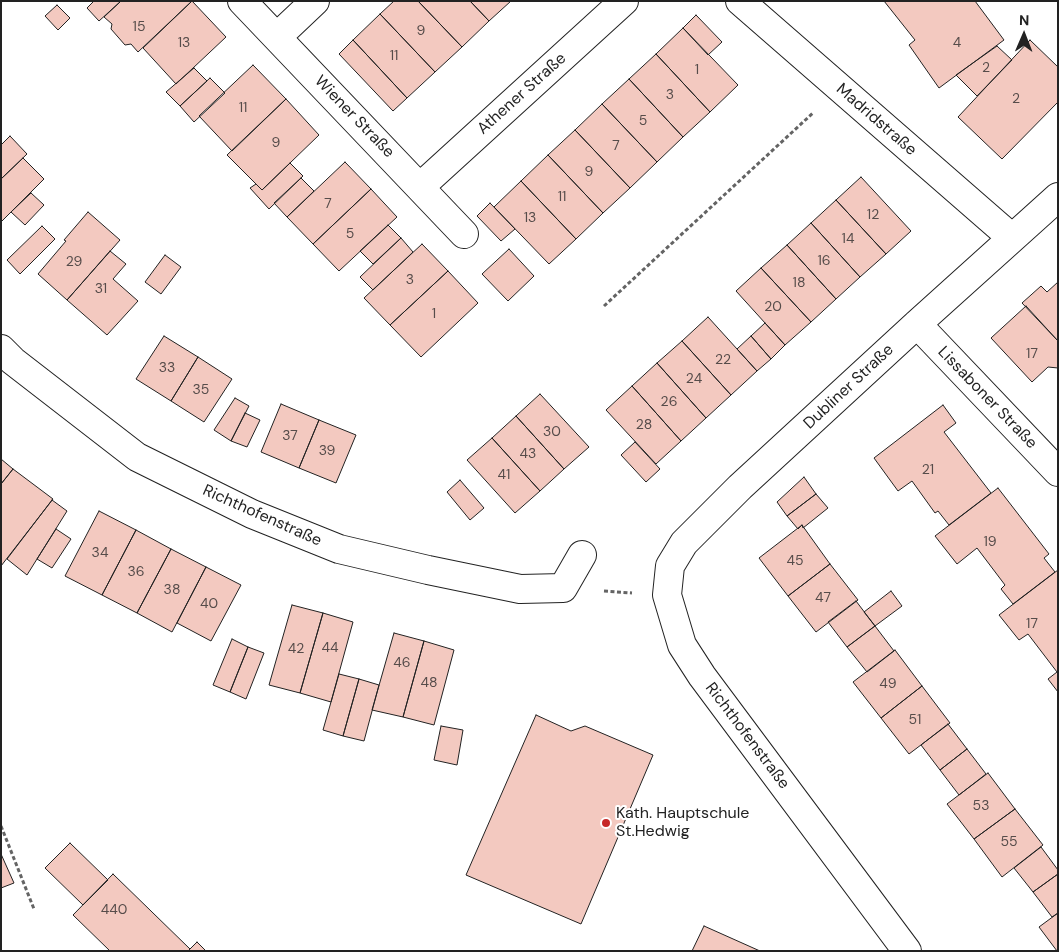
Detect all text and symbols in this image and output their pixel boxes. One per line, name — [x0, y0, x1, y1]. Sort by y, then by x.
north arrow — [999, 10, 1049, 60]
text: N — [1019, 11, 1030, 29]
house number: 15 — [133, 19, 145, 35]
house number: 9 — [417, 23, 425, 39]
house number: 13 — [178, 35, 190, 51]
house number: 4 — [953, 35, 961, 51]
house number: 11 — [390, 48, 398, 64]
street label: Athener Straße — [474, 49, 570, 139]
house number: 2 — [982, 60, 990, 76]
house number: 1 — [695, 62, 699, 78]
street label: Wiener Straße — [310, 72, 398, 162]
street label: Madridstraße — [832, 80, 920, 160]
house number: 3 — [666, 87, 674, 103]
house number: 2 — [1012, 91, 1020, 107]
house number: 11 — [239, 100, 247, 116]
house number: 5 — [639, 113, 647, 129]
house number: 9 — [272, 135, 280, 151]
house number: 7 — [612, 138, 620, 154]
house number: 9 — [585, 164, 593, 180]
house number: 11 — [558, 189, 566, 205]
house number: 7 — [324, 196, 332, 212]
house number: 12 — [867, 207, 879, 223]
house number: 13 — [524, 210, 536, 226]
house number: 5 — [346, 226, 354, 242]
house number: 14 — [842, 231, 854, 247]
house number: 16 — [817, 253, 831, 269]
house number: 29 — [66, 254, 82, 270]
house number: 3 — [406, 272, 414, 288]
house number: 18 — [793, 275, 805, 291]
house number: 31 — [95, 281, 107, 297]
house number: 20 — [764, 299, 782, 315]
house number: 1 — [432, 306, 436, 322]
street label: Dubliner Straße — [800, 341, 898, 433]
street label: Lissaboner Straße — [933, 343, 1041, 453]
house number: 17 — [1026, 346, 1038, 362]
house number: 22 — [715, 352, 731, 368]
house number: 33 — [159, 360, 175, 376]
house number: 24 — [686, 371, 702, 387]
house number: 35 — [193, 382, 209, 398]
house number: 26 — [661, 394, 677, 410]
house number: 28 — [636, 417, 652, 433]
house number: 30 — [543, 424, 561, 440]
house number: 37 — [282, 428, 298, 444]
house number: 39 — [319, 443, 335, 459]
house number: 43 — [520, 446, 536, 462]
house number: 21 — [922, 462, 934, 478]
house number: 41 — [498, 467, 510, 483]
street label: Richthofenstraße — [200, 481, 324, 551]
house number: 19 — [983, 534, 997, 550]
house number: 34 — [92, 545, 108, 561]
house number: 45 — [786, 553, 804, 569]
house number: 36 — [127, 564, 145, 580]
house number: 38 — [164, 582, 180, 598]
house number: 47 — [815, 590, 831, 606]
house number: 40 — [200, 596, 218, 612]
house number: 17 — [1026, 616, 1038, 632]
house number: 44 — [322, 640, 338, 656]
house number: 42 — [288, 641, 304, 657]
house number: 46 — [393, 655, 411, 671]
house number: 48 — [420, 675, 438, 691]
house number: 49 — [879, 676, 897, 692]
street label: Richthofenstraße — [701, 679, 793, 793]
house number: 51 — [909, 712, 921, 728]
house number: 53 — [973, 798, 989, 814]
place label: Kath. Hauptschule St.Hedwig — [616, 804, 749, 842]
marker: Kath. Hauptschule St.Hedwig — [600, 817, 612, 829]
house number: 55 — [1000, 834, 1018, 850]
house number: 440 — [101, 902, 127, 918]

